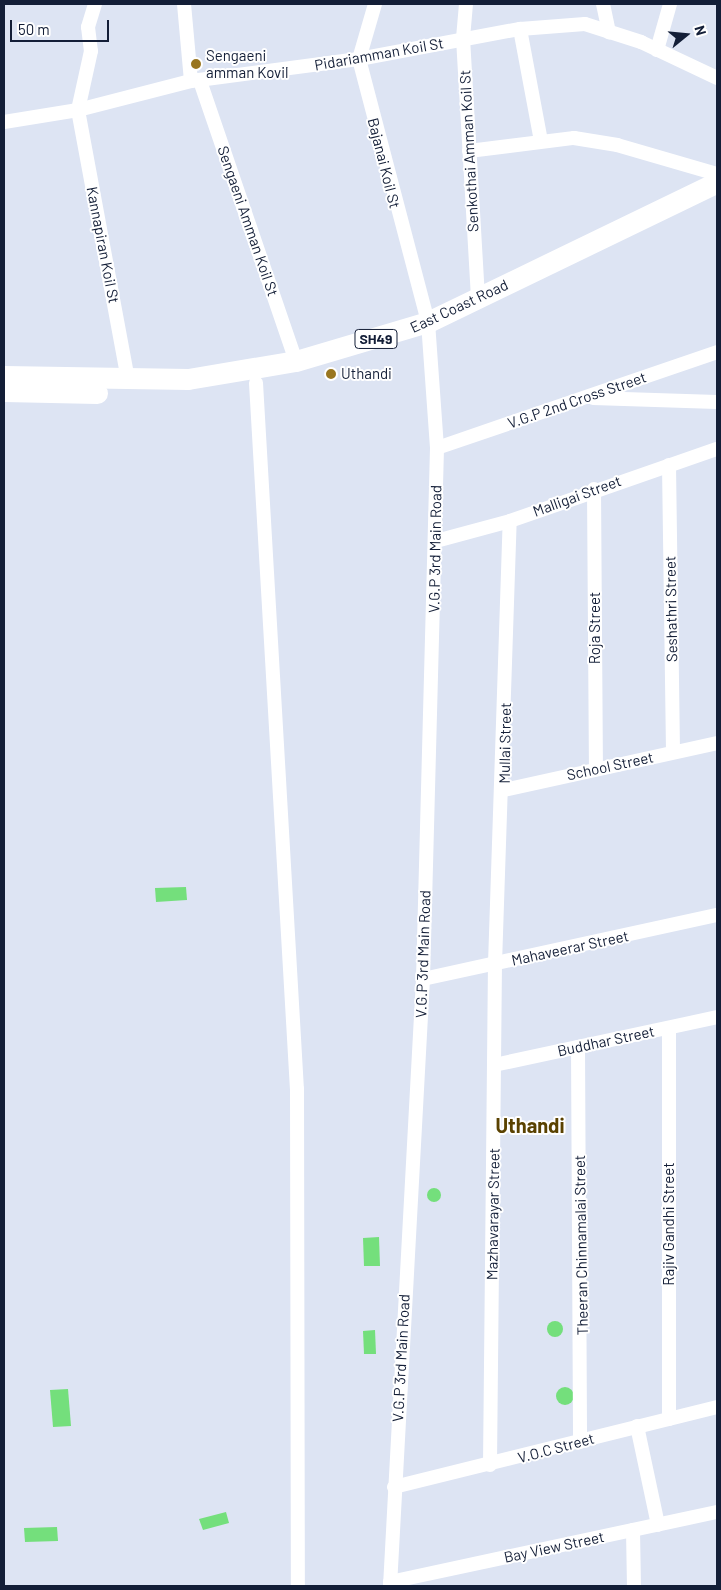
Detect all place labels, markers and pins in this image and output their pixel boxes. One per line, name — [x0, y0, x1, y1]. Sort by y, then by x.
place label: Sengaeni amman Kovil — [206, 46, 288, 81]
marker: Sengaeni amman Kovil — [190, 58, 202, 70]
place label: Uthandi — [341, 365, 392, 383]
marker: Uthandi — [325, 368, 337, 380]

